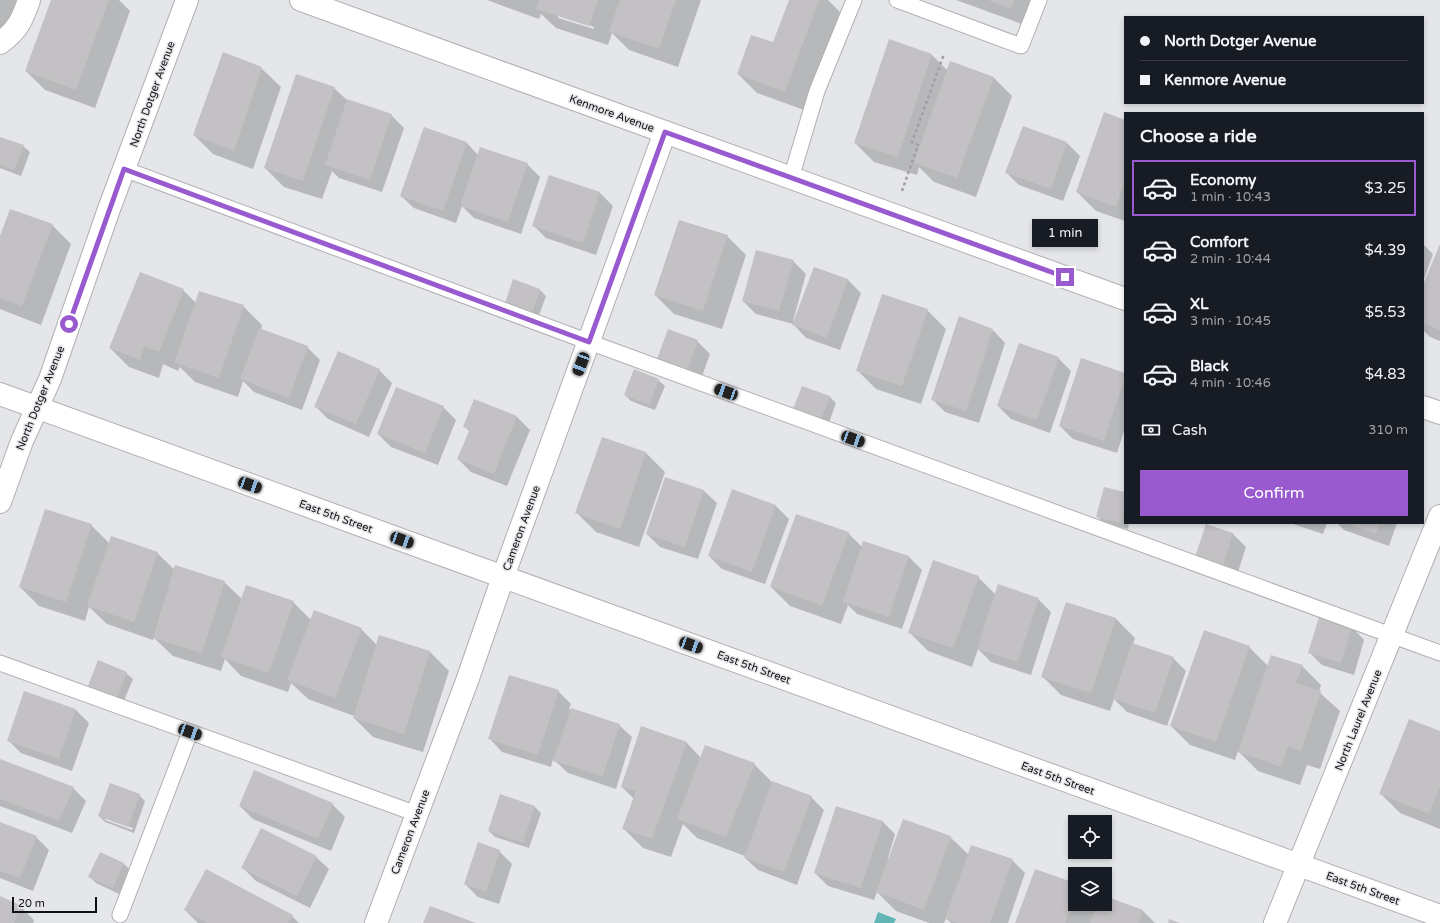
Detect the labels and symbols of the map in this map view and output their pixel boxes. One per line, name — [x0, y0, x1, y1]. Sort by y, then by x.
street label: North Dotger Avenue — [127, 39, 178, 149]
street label: Kenmore Avenue — [568, 92, 656, 135]
callout: 1 min — [1032, 219, 1098, 247]
route end — [1056, 268, 1074, 286]
route start — [60, 315, 78, 333]
street label: North Dotger Avenue — [13, 344, 67, 452]
car — [571, 351, 591, 377]
car — [713, 382, 739, 402]
car — [840, 429, 866, 449]
car — [237, 475, 263, 495]
street label: Cameron Avenue — [500, 484, 543, 573]
street label: East 5th Street — [297, 497, 374, 536]
car — [389, 530, 415, 550]
car — [678, 635, 704, 655]
street label: East 5th Street — [715, 648, 792, 687]
street label: North Laurel Avenue — [1332, 668, 1385, 773]
car — [177, 722, 203, 742]
street label: East 5th Street — [1019, 759, 1096, 798]
street label: Cameron Avenue — [388, 788, 433, 876]
street label: East 5th Street — [1324, 869, 1401, 908]
scale bar — [12, 895, 97, 914]

